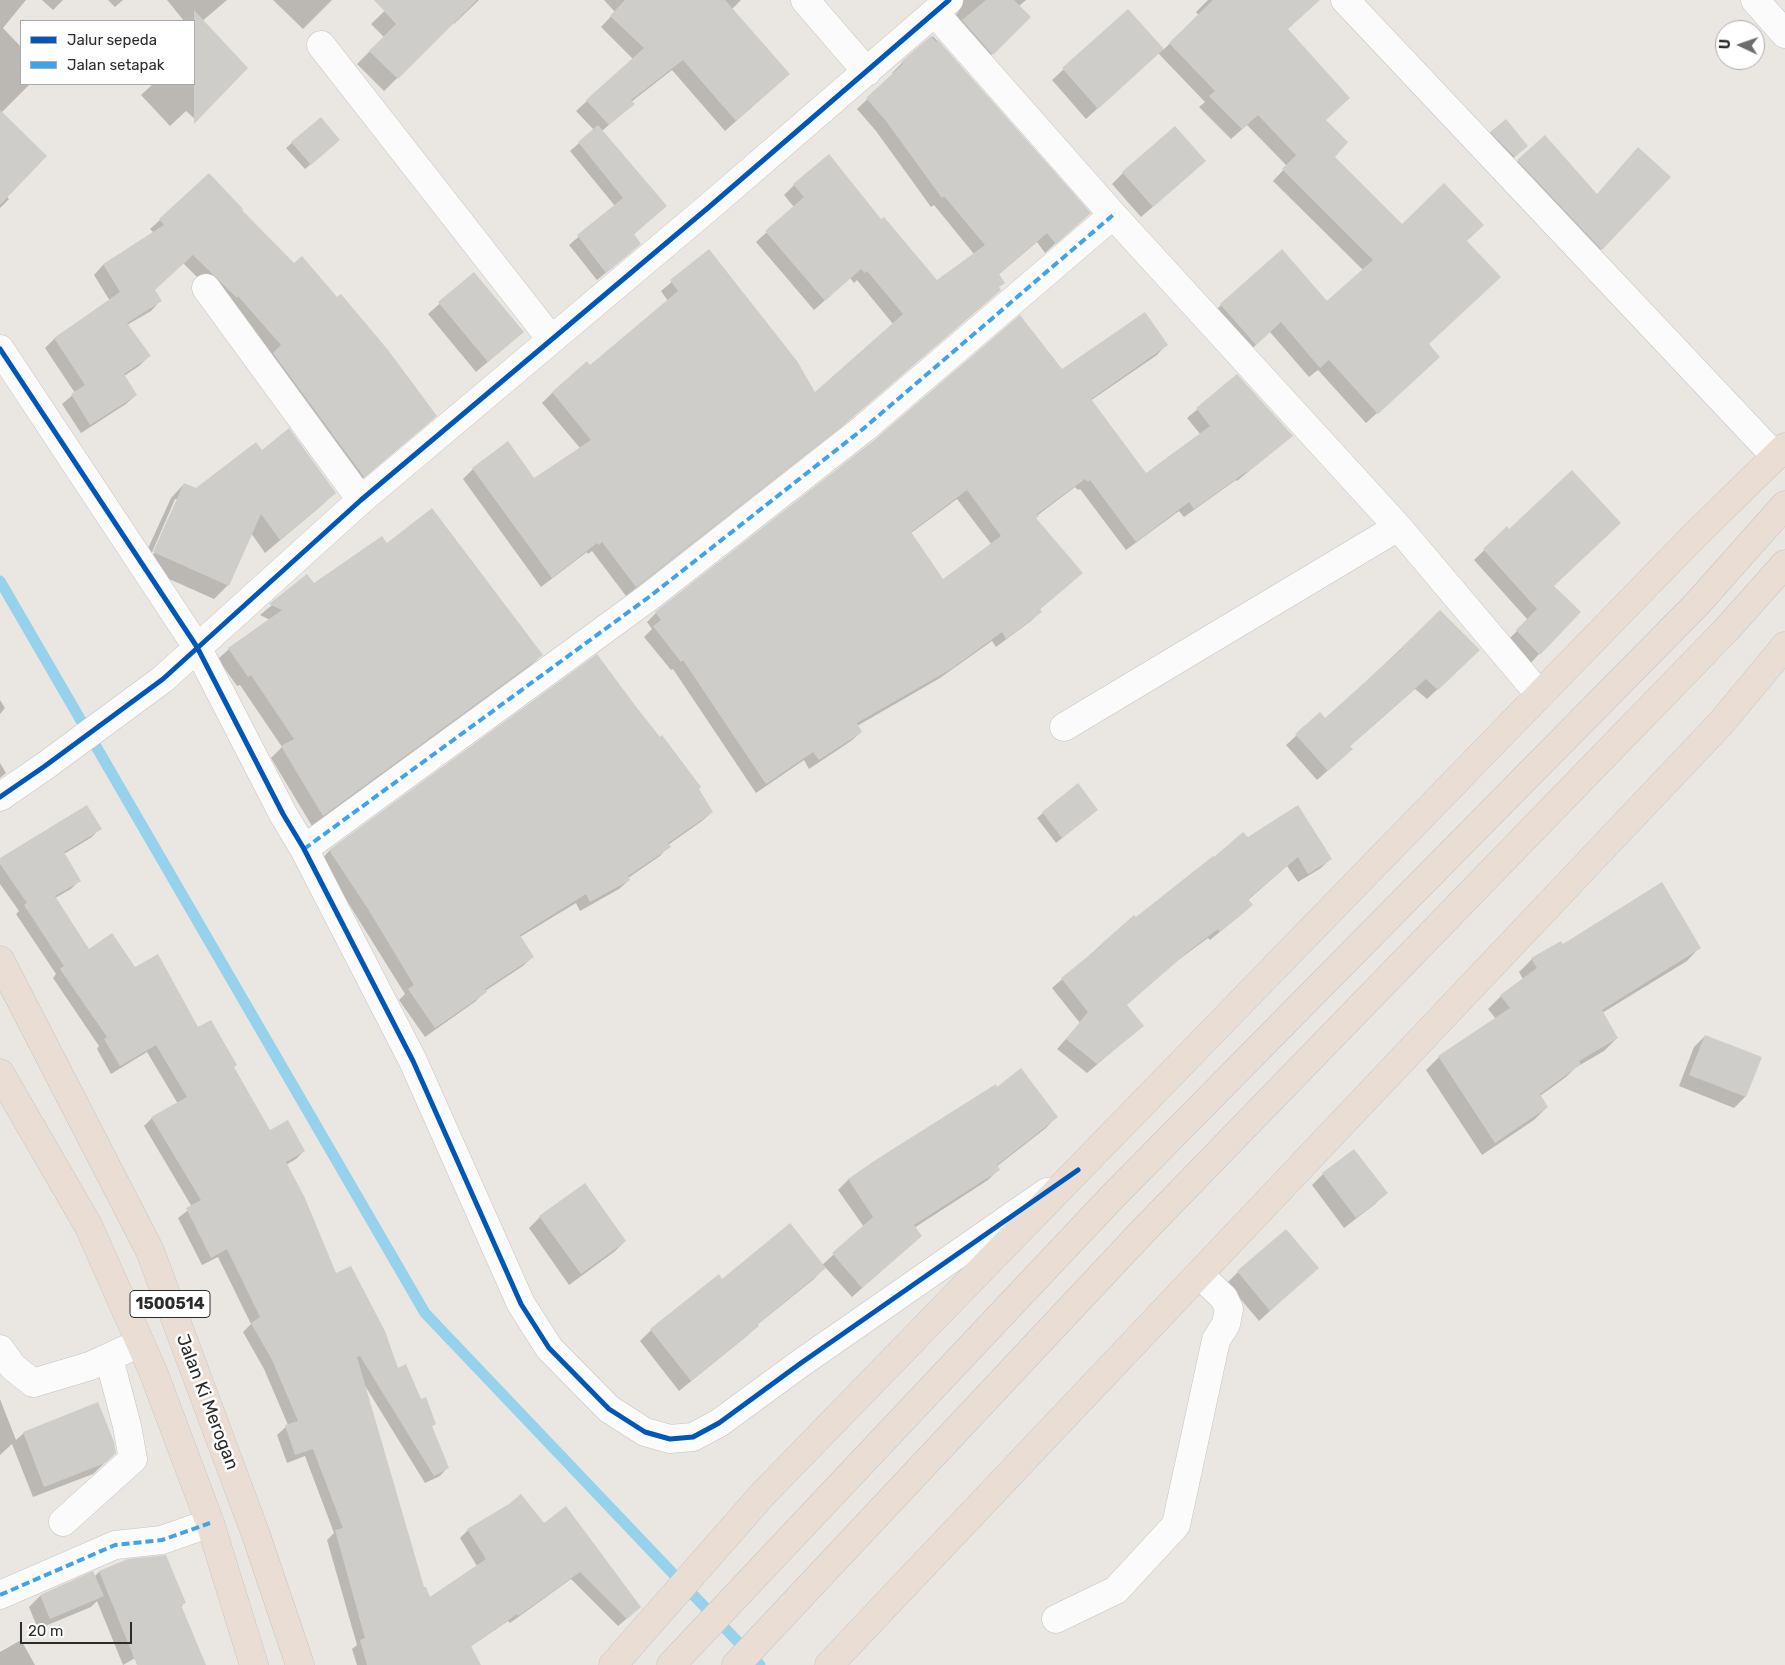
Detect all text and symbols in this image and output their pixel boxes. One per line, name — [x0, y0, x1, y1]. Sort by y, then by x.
legend — [20, 20, 195, 85]
north arrow — [1715, 20, 1765, 70]
text: Jalur sepeda — [67, 31, 157, 49]
text: U — [1717, 39, 1734, 50]
text: Jalan setapak — [67, 56, 165, 74]
road number: 1500514 — [130, 1290, 210, 1318]
street label: Jalan Ki Merogan — [171, 1331, 243, 1473]
scale bar — [22, 1612, 135, 1644]
text: 20 m — [28, 1622, 63, 1640]

